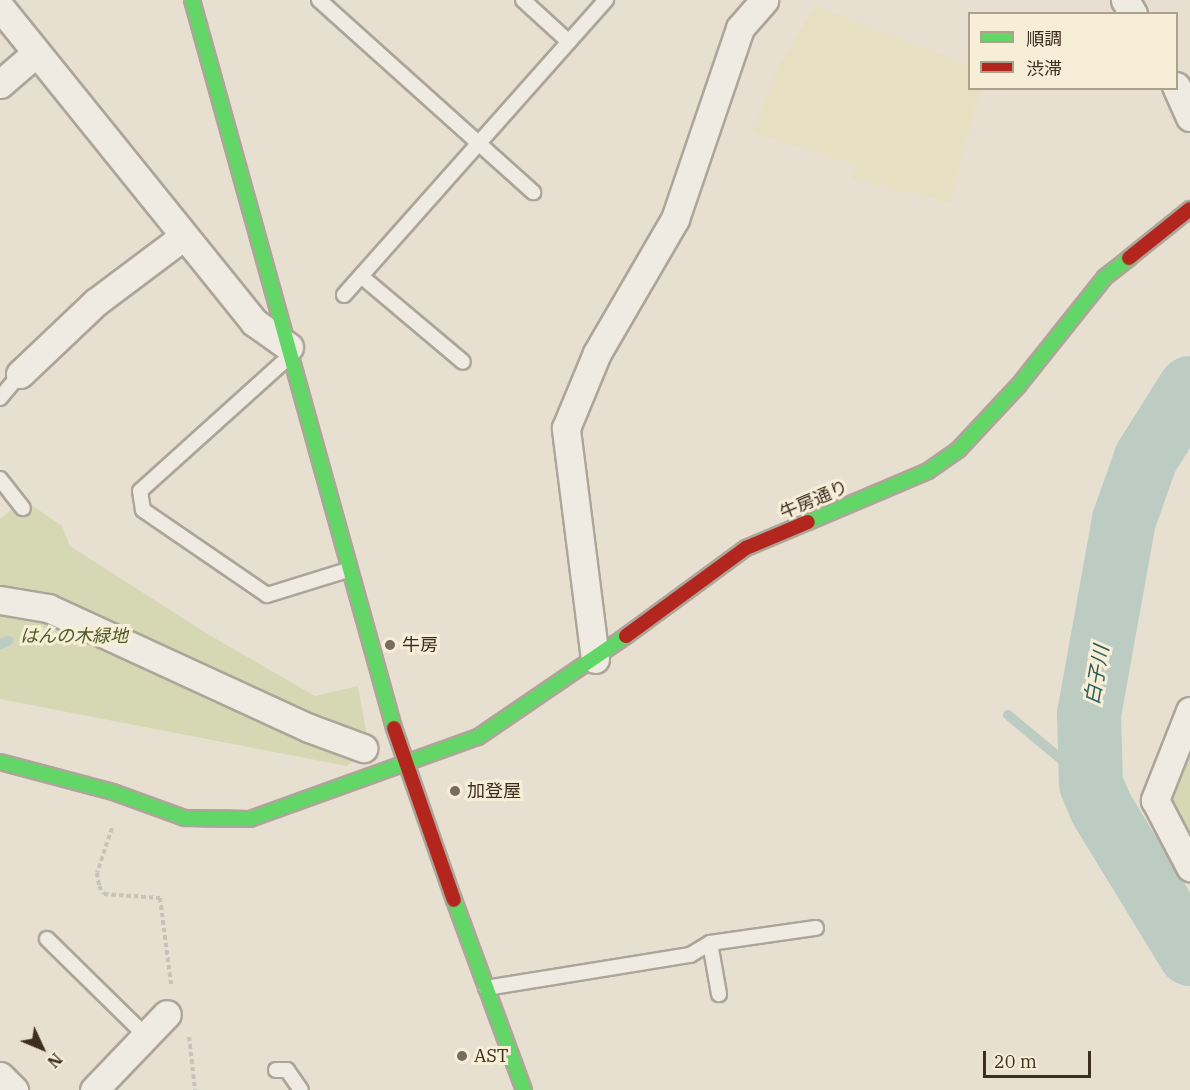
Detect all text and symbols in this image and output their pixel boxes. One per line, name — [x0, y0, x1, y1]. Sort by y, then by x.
legend — [968, 12, 1178, 90]
text: 順調 — [1026, 27, 1062, 50]
text: 渋滞 — [1026, 57, 1062, 80]
street label: 牛房通り — [777, 476, 851, 524]
park label: はんの木緑地 — [20, 625, 128, 647]
place label: 牛房 — [402, 634, 438, 656]
marker: 牛房 — [383, 638, 397, 652]
water label: 白子川 — [1079, 643, 1113, 707]
place label: 加登屋 — [467, 780, 521, 802]
marker: 加登屋 — [448, 784, 462, 798]
north arrow — [12, 1018, 72, 1078]
scale bar — [986, 1039, 1094, 1077]
place label: AST — [474, 1045, 508, 1067]
text: N — [43, 1049, 67, 1072]
marker: AST — [455, 1049, 469, 1063]
text: 20 m — [994, 1050, 1037, 1073]

